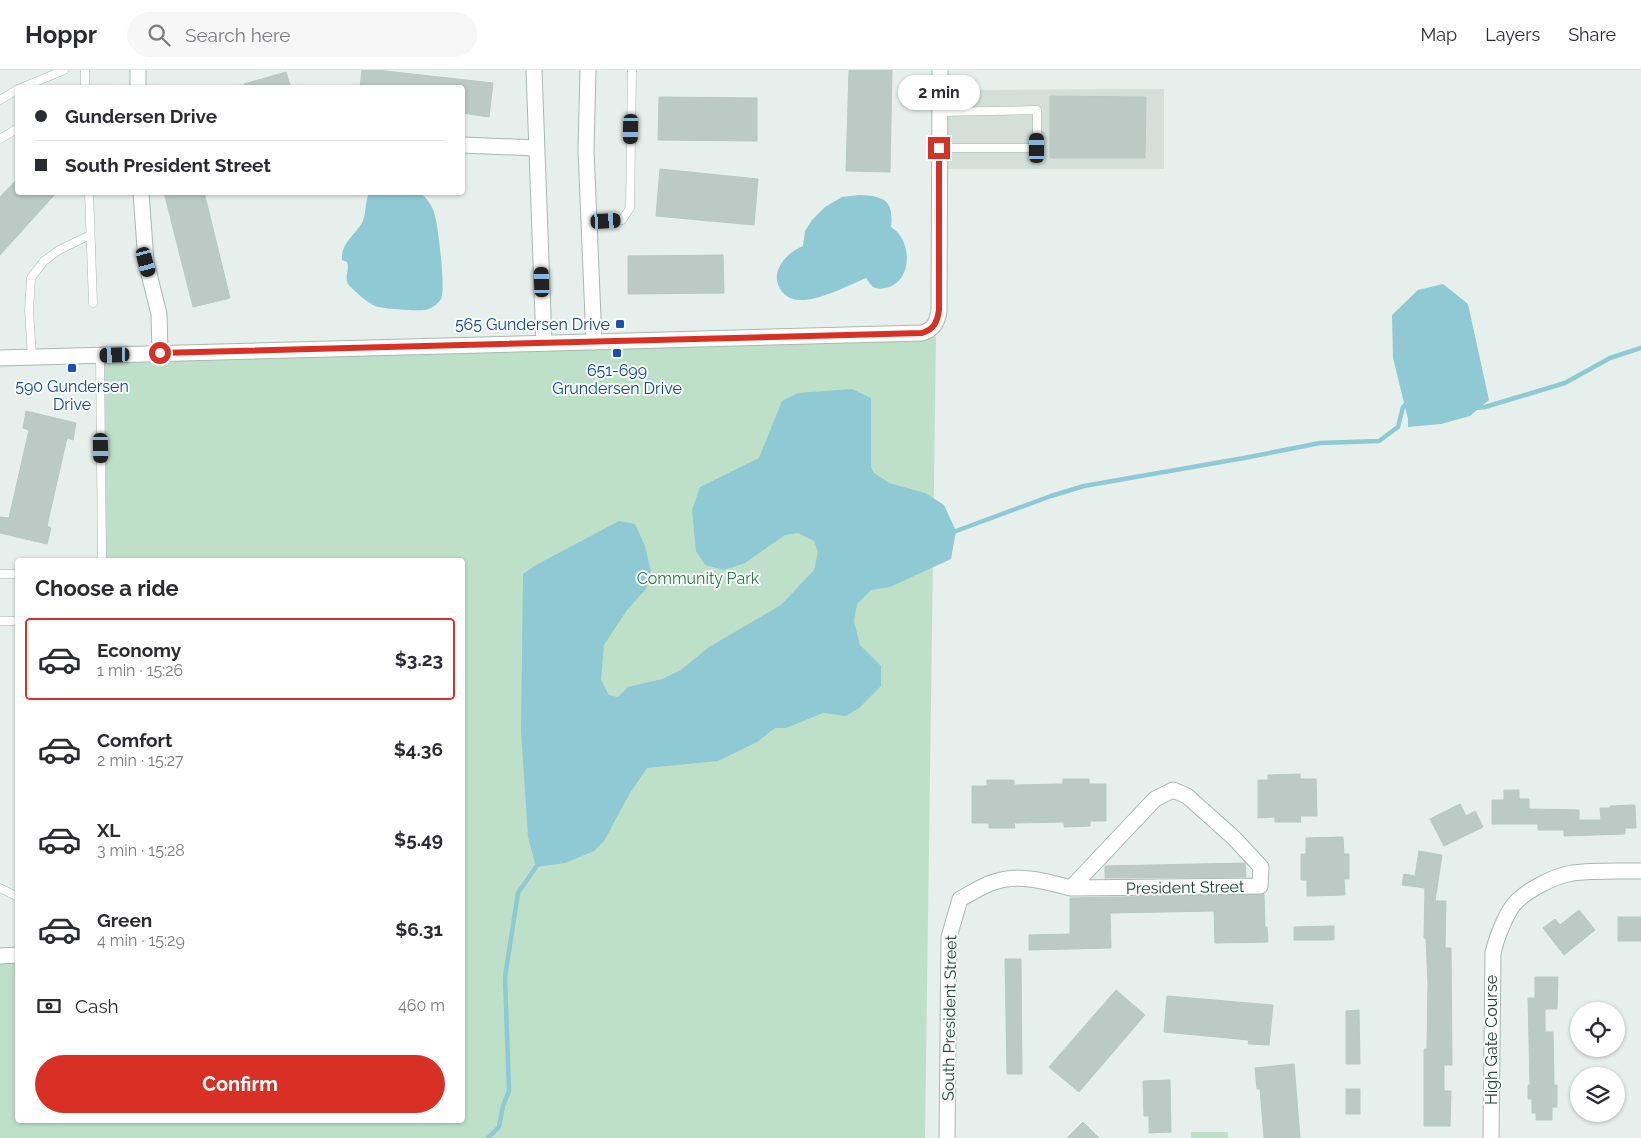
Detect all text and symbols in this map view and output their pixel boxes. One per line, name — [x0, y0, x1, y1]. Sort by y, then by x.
search box — [127, 12, 477, 57]
text: Hoppr — [25, 20, 97, 49]
icon: search — [145, 21, 173, 49]
text: Search here — [185, 24, 290, 46]
text: Map — [1421, 24, 1457, 45]
text: Layers — [1485, 24, 1540, 45]
text: Share — [1568, 24, 1616, 45]
callout: 2 min — [898, 75, 980, 110]
text: 2 min — [918, 83, 960, 102]
text: Gundersen Drive — [65, 105, 217, 127]
car — [623, 114, 638, 144]
car — [1029, 133, 1044, 163]
route end — [928, 137, 950, 159]
text: South President Street — [65, 154, 271, 176]
car — [590, 213, 621, 229]
car — [134, 246, 157, 278]
car — [533, 267, 550, 297]
place label: 565 Gundersen Drive — [455, 315, 610, 334]
marker: 565 Gundersen Drive — [614, 318, 626, 330]
route start — [149, 342, 171, 364]
car — [99, 347, 130, 363]
marker: 651-699 Grundersen Drive — [611, 347, 623, 359]
place label: 651-699 Grundersen Drive — [552, 361, 682, 398]
marker: 590 Gundersen Drive — [66, 362, 78, 374]
place label: 590 Gundersen Drive — [15, 377, 129, 414]
car — [93, 433, 108, 463]
park label: Community Park — [637, 569, 760, 588]
text: Choose a ride — [35, 575, 179, 601]
icon: car — [37, 637, 82, 682]
text: Economy — [97, 639, 181, 661]
text: $3.23 — [395, 648, 443, 670]
text: 1 min · 15:26 — [97, 661, 183, 680]
icon: car — [37, 727, 82, 772]
text: Comfort — [97, 729, 172, 751]
text: $4.36 — [394, 738, 443, 760]
text: 2 min · 15:27 — [97, 751, 184, 770]
icon: car — [37, 817, 82, 862]
text: XL — [97, 819, 120, 841]
text: $5.49 — [394, 828, 443, 850]
text: 3 min · 15:28 — [97, 841, 185, 860]
street label: President Street — [1126, 877, 1245, 898]
icon: car — [37, 907, 82, 952]
text: Green — [97, 909, 152, 931]
text: $6.31 — [395, 918, 443, 940]
text: 4 min · 15:29 — [97, 931, 185, 950]
street label: South President Street — [939, 934, 960, 1101]
street label: High Gate Course — [1482, 975, 1501, 1105]
icon: cash — [35, 992, 63, 1020]
text: Cash — [75, 995, 119, 1017]
text: 460 m — [398, 996, 445, 1015]
map controls — [1570, 1002, 1625, 1122]
button: locate — [1570, 1002, 1625, 1057]
button: Confirm — [35, 1055, 445, 1113]
button: layers — [1570, 1067, 1625, 1122]

